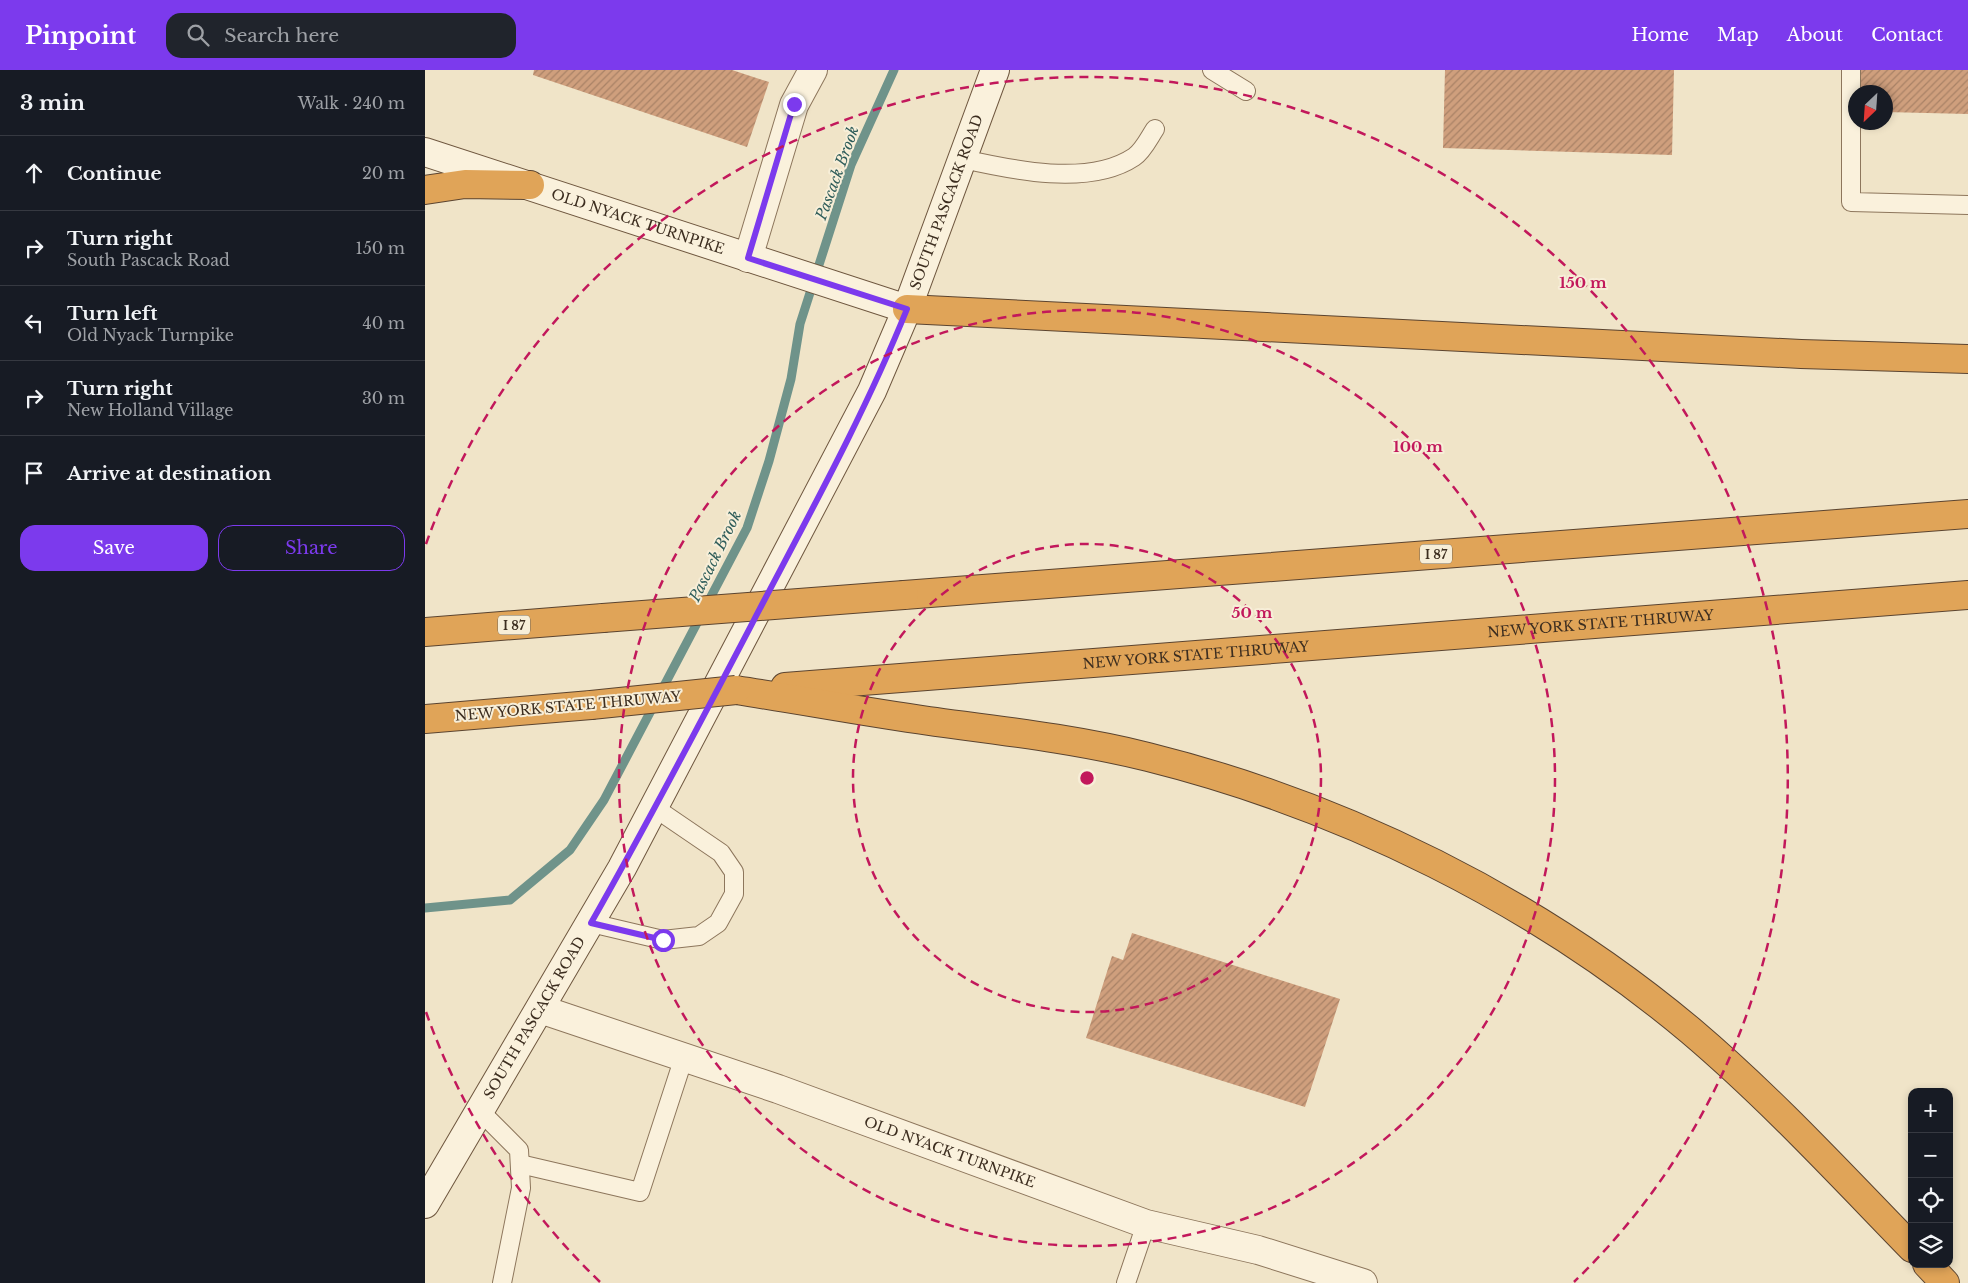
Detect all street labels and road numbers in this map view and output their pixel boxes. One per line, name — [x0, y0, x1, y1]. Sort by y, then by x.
street label: SOUTH PASCACK ROAD — [906, 112, 987, 292]
street label: OLD NYACK TURNPIKE — [549, 185, 727, 258]
road number: I 87 — [1420, 544, 1452, 564]
street label: NEW YORK STATE THRUWAY — [1487, 606, 1715, 641]
road number: I 87 — [498, 616, 530, 634]
street label: NEW YORK STATE THRUWAY — [1082, 637, 1310, 673]
street label: NEW YORK STATE THRUWAY — [454, 687, 683, 725]
street label: SOUTH PASCACK ROAD — [480, 933, 589, 1102]
street label: OLD NYACK TURNPIKE — [862, 1112, 1038, 1192]

